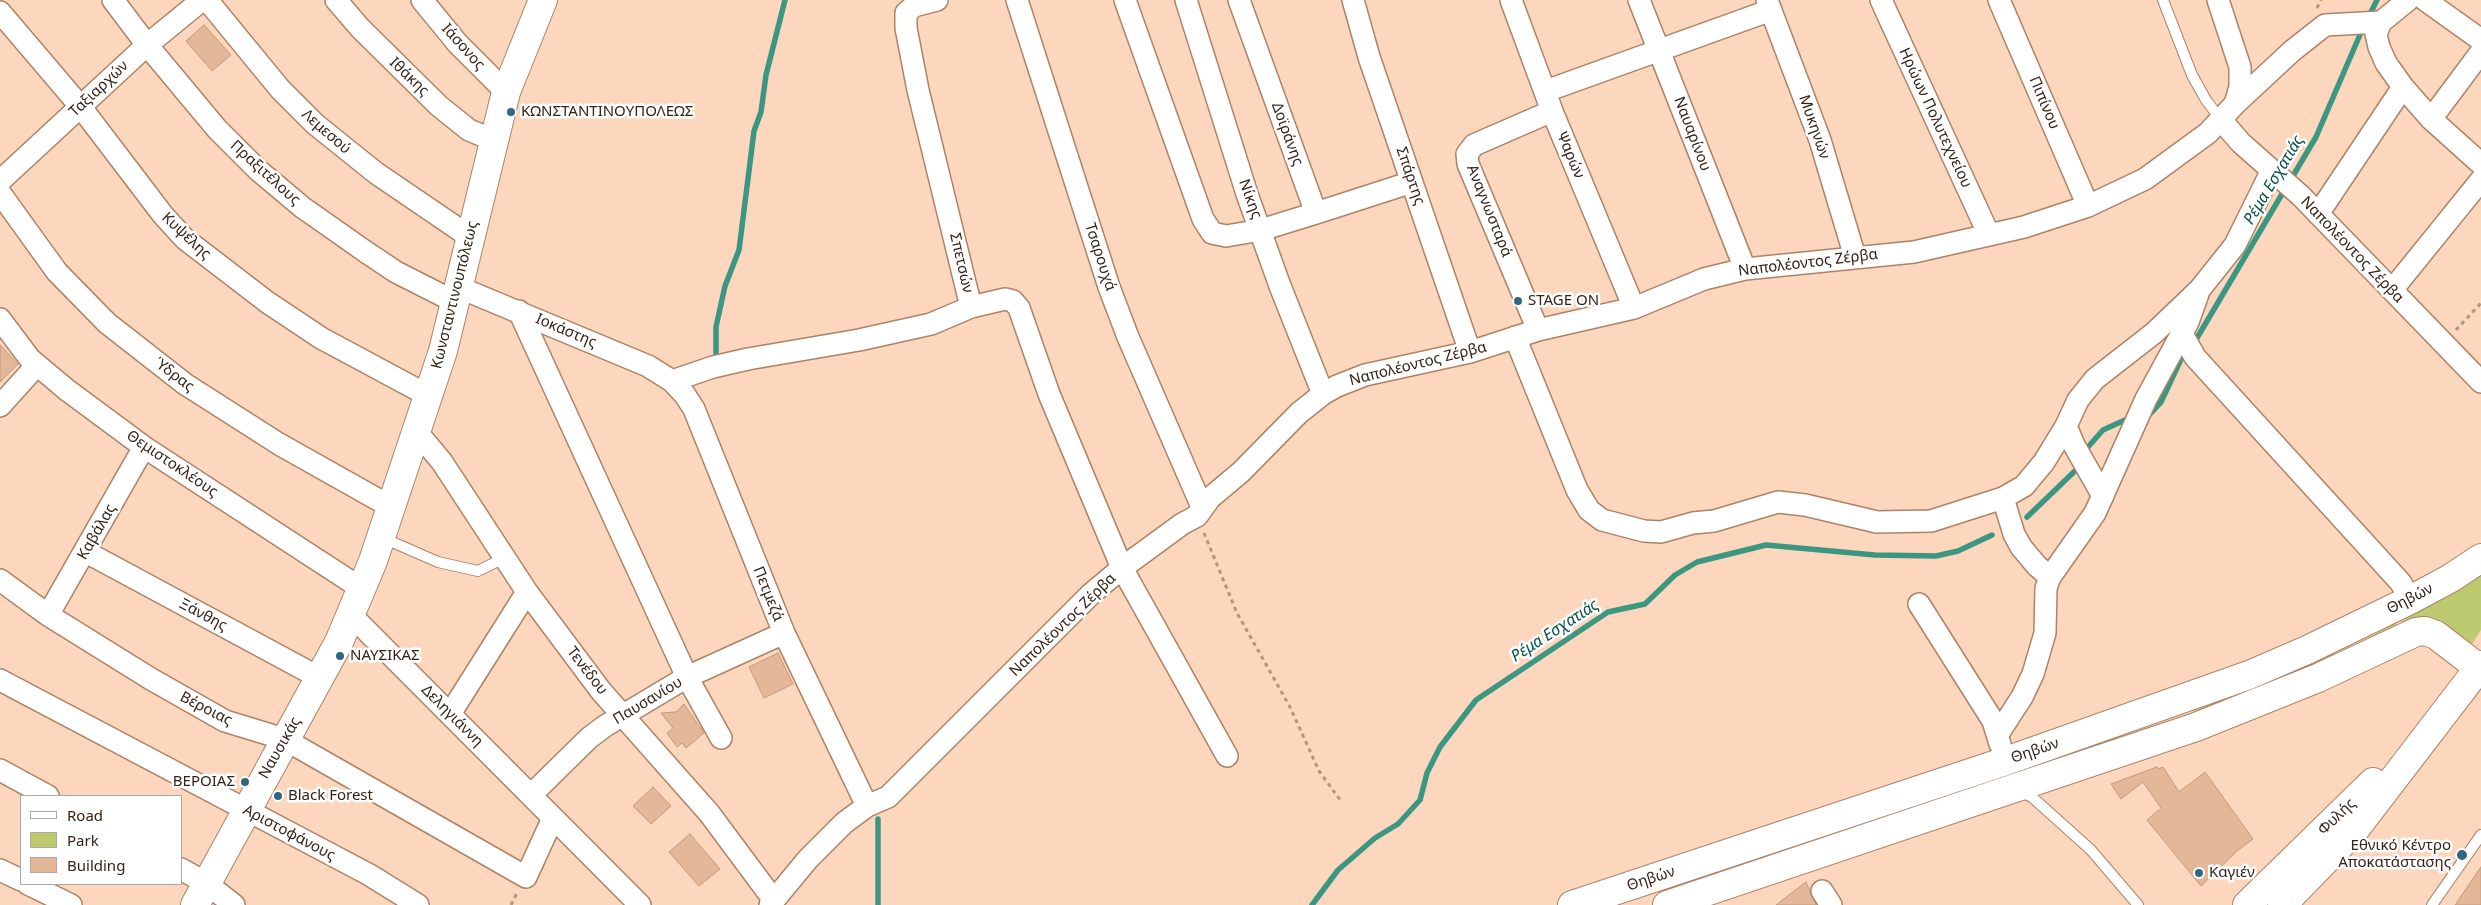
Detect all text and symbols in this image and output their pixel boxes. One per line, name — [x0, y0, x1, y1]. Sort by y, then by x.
street label: Ιάσονος — [438, 20, 488, 74]
street label: Ηρώων Πολυτεχνείου — [1895, 45, 1975, 191]
street label: Ιθάκης — [386, 54, 432, 100]
street label: Ταξιαρχών — [66, 57, 132, 121]
street label: Πιπίνου — [2025, 74, 2063, 132]
street label: Μυκηνών — [1795, 93, 1833, 161]
street label: Ναυαρίνου — [1670, 94, 1714, 174]
street label: Δοϊράνης — [1267, 100, 1307, 168]
place label: ΚΩΝΣΤΑΝΤΙΝΟΥΠΟΛΕΩΣ — [521, 103, 693, 121]
street label: Λεμεσού — [298, 106, 354, 158]
marker: ΚΩΝΣΤΑΝΤΙΝΟΥΠΟΛΕΩΣ — [505, 106, 517, 118]
street label: Ψαρών — [1552, 129, 1588, 181]
water label: Ρέμα Εσχατιάς — [2240, 132, 2308, 228]
street label: Πραξιτέλους — [226, 137, 304, 209]
street label: Σπάρτης — [1392, 145, 1428, 207]
street label: Αναγνωσταρά — [1462, 162, 1516, 260]
street label: Νίκης — [1235, 177, 1265, 221]
street label: Ναπολέοντος Ζέρβα — [2297, 193, 2407, 307]
street label: Κυψέλης — [158, 209, 214, 263]
street label: Κωνσταντινουπόλεως — [428, 219, 482, 371]
street label: Τσαρουχά — [1081, 221, 1119, 293]
street label: Σπετσών — [945, 231, 977, 295]
street label: Ναπολέοντος Ζέρβα — [1737, 245, 1879, 281]
place label: STAGE ON — [1528, 292, 1599, 310]
marker: STAGE ON — [1512, 295, 1524, 307]
street label: Ιοκάστης — [533, 310, 599, 352]
street label: Ναπολέοντος Ζέρβα — [1348, 338, 1488, 390]
street label: Ύδρας — [151, 354, 197, 396]
street label: Θεμιστοκλέους — [123, 427, 221, 501]
street label: Καβάλας — [74, 501, 120, 563]
street label: Πετμεζά — [749, 564, 787, 624]
street label: Ναπολέοντος Ζέρβα — [1006, 570, 1120, 680]
street label: Θηβών — [2384, 580, 2436, 618]
street label: Ξάνθης — [176, 595, 230, 635]
water label: Ρέμα Εσχατιάς — [1508, 596, 1602, 666]
street label: Τενέδου — [563, 643, 611, 699]
place label: ΝΑΥΣΙΚΑΣ — [350, 647, 420, 665]
marker: ΝΑΥΣΙΚΑΣ — [334, 650, 346, 662]
street label: Παυσανίου — [610, 673, 686, 729]
street label: Δεληγιάννη — [417, 681, 487, 751]
street label: Βέροιας — [177, 688, 235, 730]
street label: Ναυσικάς — [255, 714, 305, 782]
street label: Θηβών — [2009, 734, 2061, 768]
place label: ΒΕΡΟΙΑΣ — [173, 773, 235, 791]
marker: ΒΕΡΟΙΑΣ — [239, 776, 251, 788]
place label: Black Forest — [288, 787, 373, 805]
marker: Black Forest — [272, 790, 284, 802]
legend — [20, 795, 182, 885]
street label: Φυλής — [2314, 795, 2360, 839]
street label: Αριστοφάνους — [240, 801, 338, 865]
text: Road — [67, 805, 103, 825]
text: Park — [67, 830, 99, 850]
place label: Εθνικό Κέντρο Αποκατάστασης — [2338, 837, 2451, 872]
marker: Εθνικό Κέντρο Αποκατάστασης — [2455, 848, 2469, 862]
text: Building — [67, 855, 125, 875]
street label: Θηβών — [1625, 863, 1677, 895]
place label: Καγιέν — [2209, 864, 2255, 882]
marker: Καγιέν — [2193, 867, 2205, 879]

